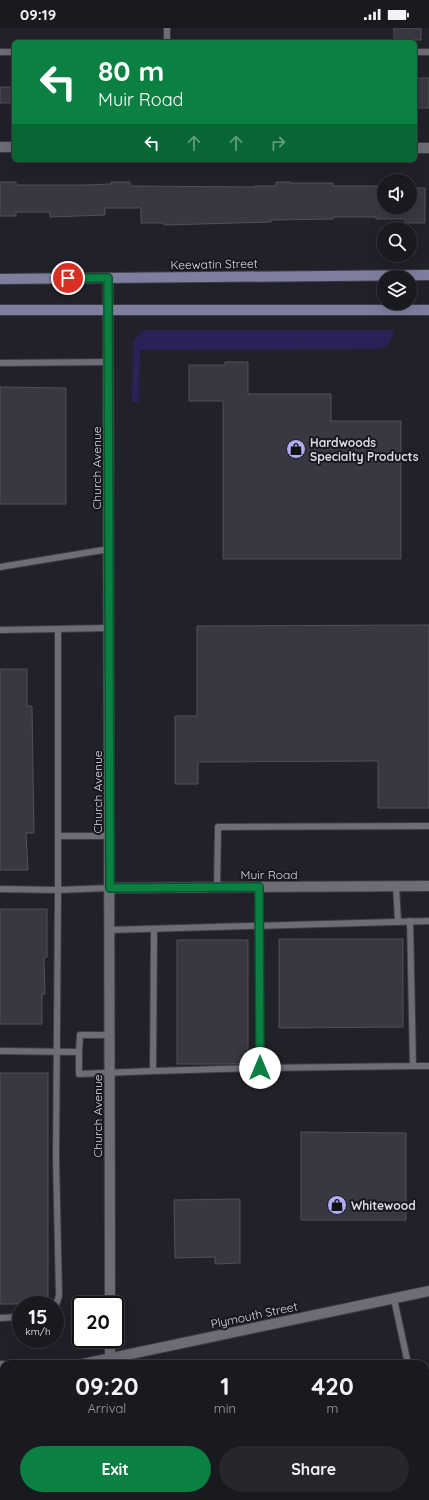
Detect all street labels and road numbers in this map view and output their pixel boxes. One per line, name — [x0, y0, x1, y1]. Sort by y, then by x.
street label: Keewatin Street — [170, 256, 258, 272]
street label: Church Avenue — [89, 426, 104, 510]
street label: Church Avenue — [90, 750, 105, 834]
street label: Muir Road — [241, 867, 298, 882]
street label: Church Avenue — [90, 1074, 105, 1158]
street label: Plymouth Street — [209, 1298, 299, 1332]

